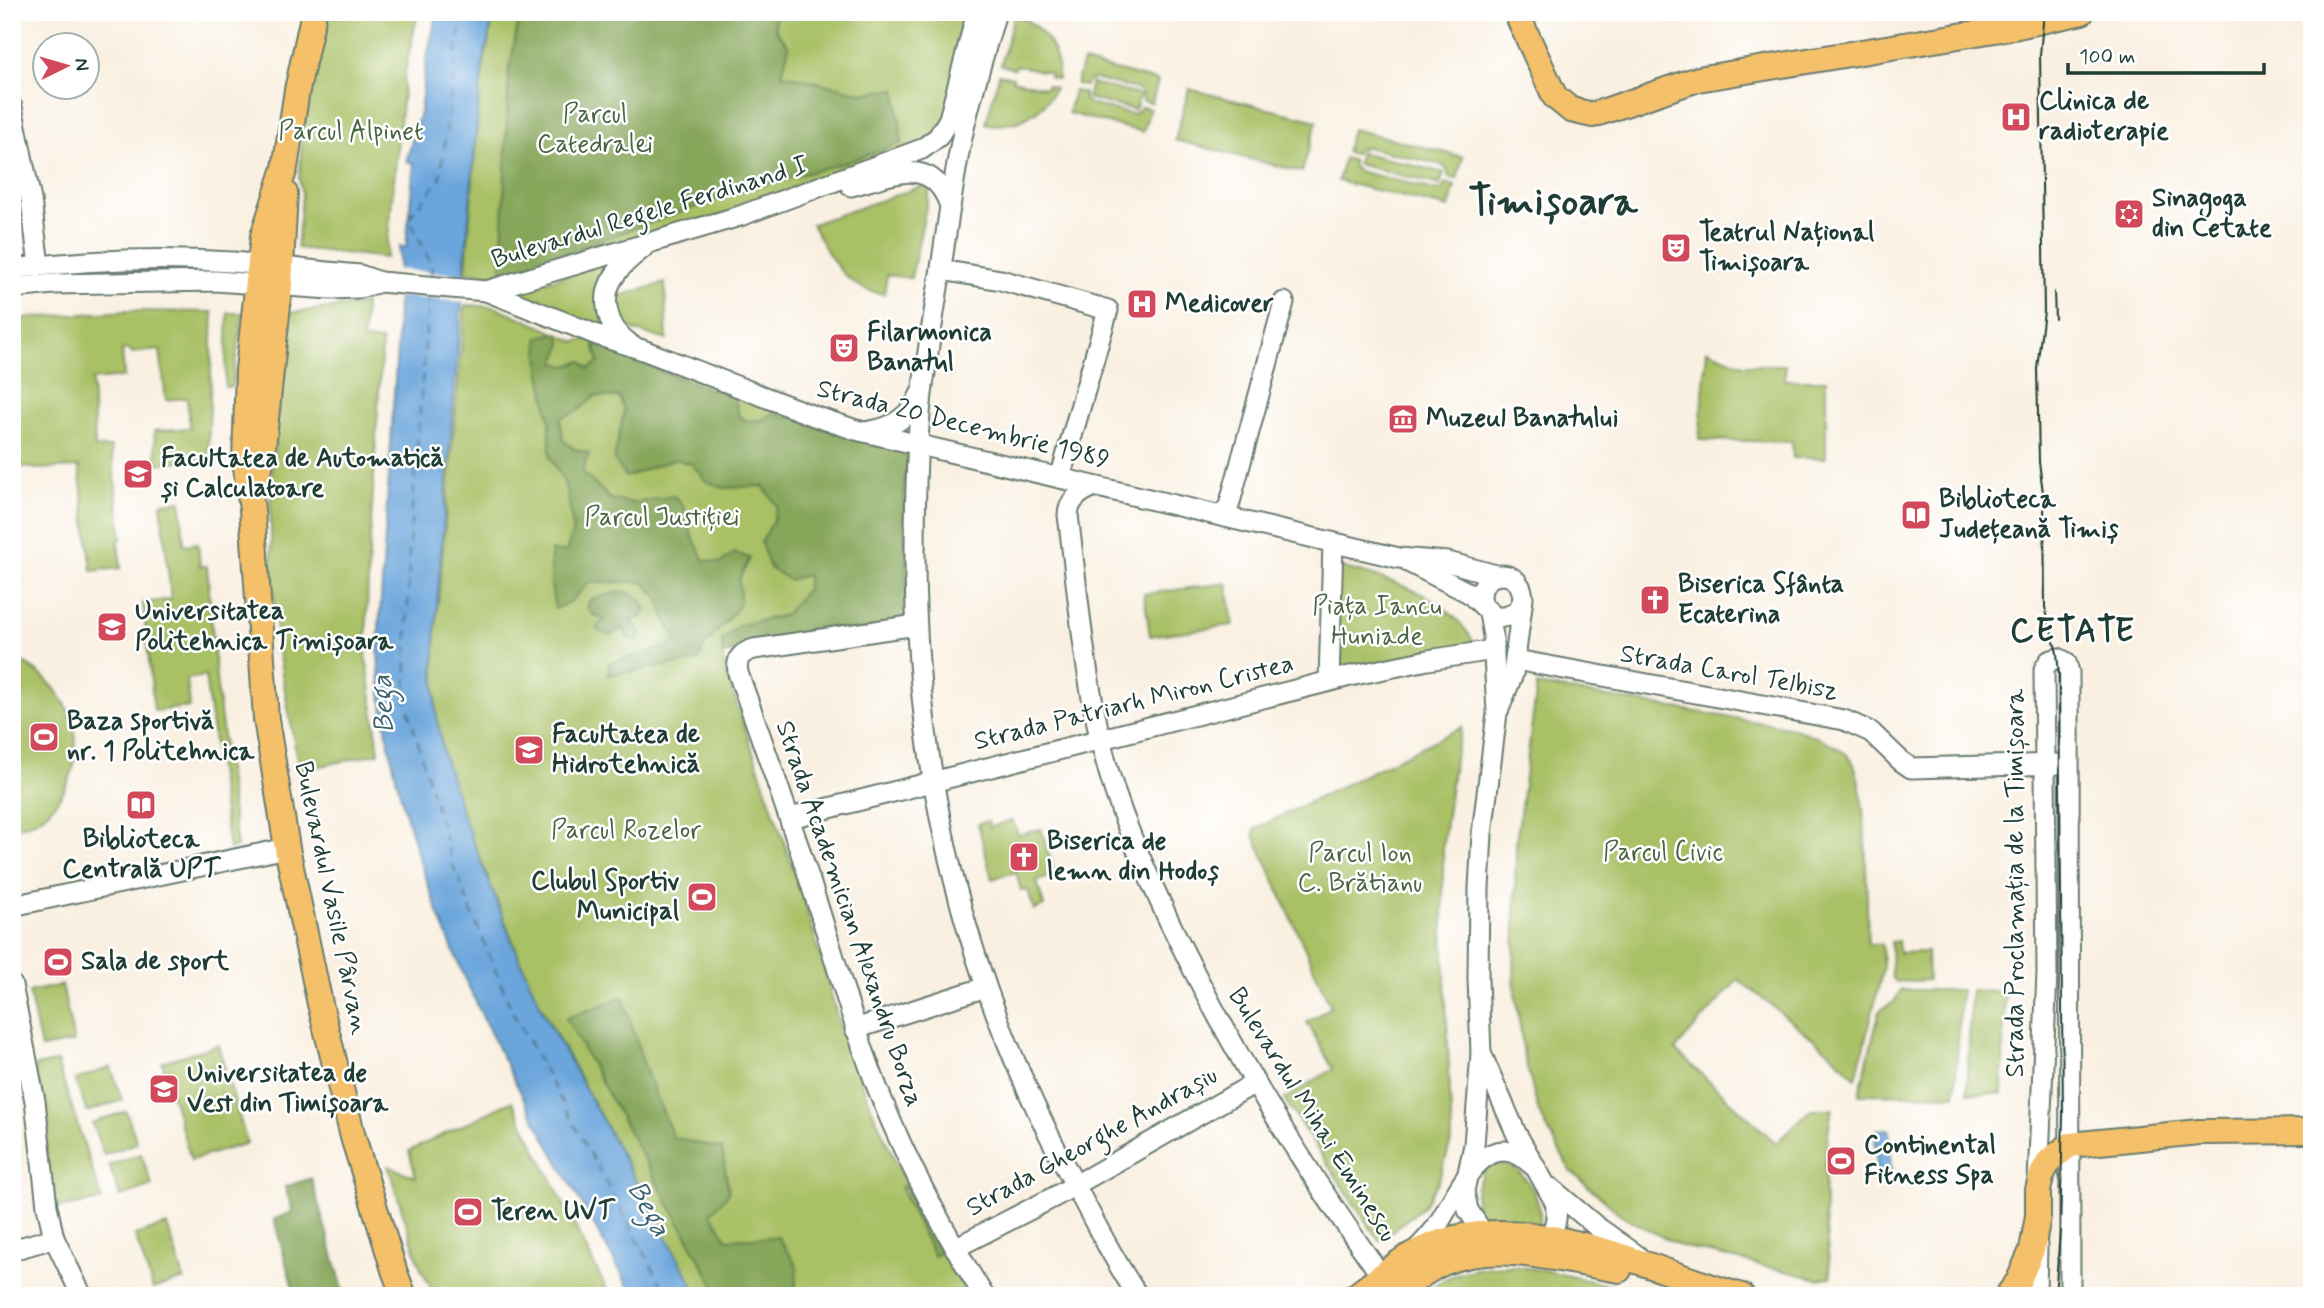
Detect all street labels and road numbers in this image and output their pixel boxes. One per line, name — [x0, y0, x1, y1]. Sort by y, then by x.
street label: Bulevardul Regele Ferdinand I — [488, 149, 813, 280]
street label: Strada 20 Decembrie 1989 — [813, 372, 1113, 478]
street label: Strada Carol Telbisz — [1617, 637, 1841, 709]
street label: Strada Patriarh Miron Cristea — [971, 647, 1297, 759]
street label: Strada Proclamația de la Timișoara — [1999, 688, 2033, 1077]
street label: Strada Academician Alexandru Borza — [767, 717, 931, 1111]
street label: Bulevardul Vasile Pârvan — [285, 758, 377, 1038]
street label: Bulevardul Mihai Eminescu — [1220, 981, 1404, 1249]
street label: Strada Gheorghe Andrașiu — [960, 1059, 1225, 1228]

